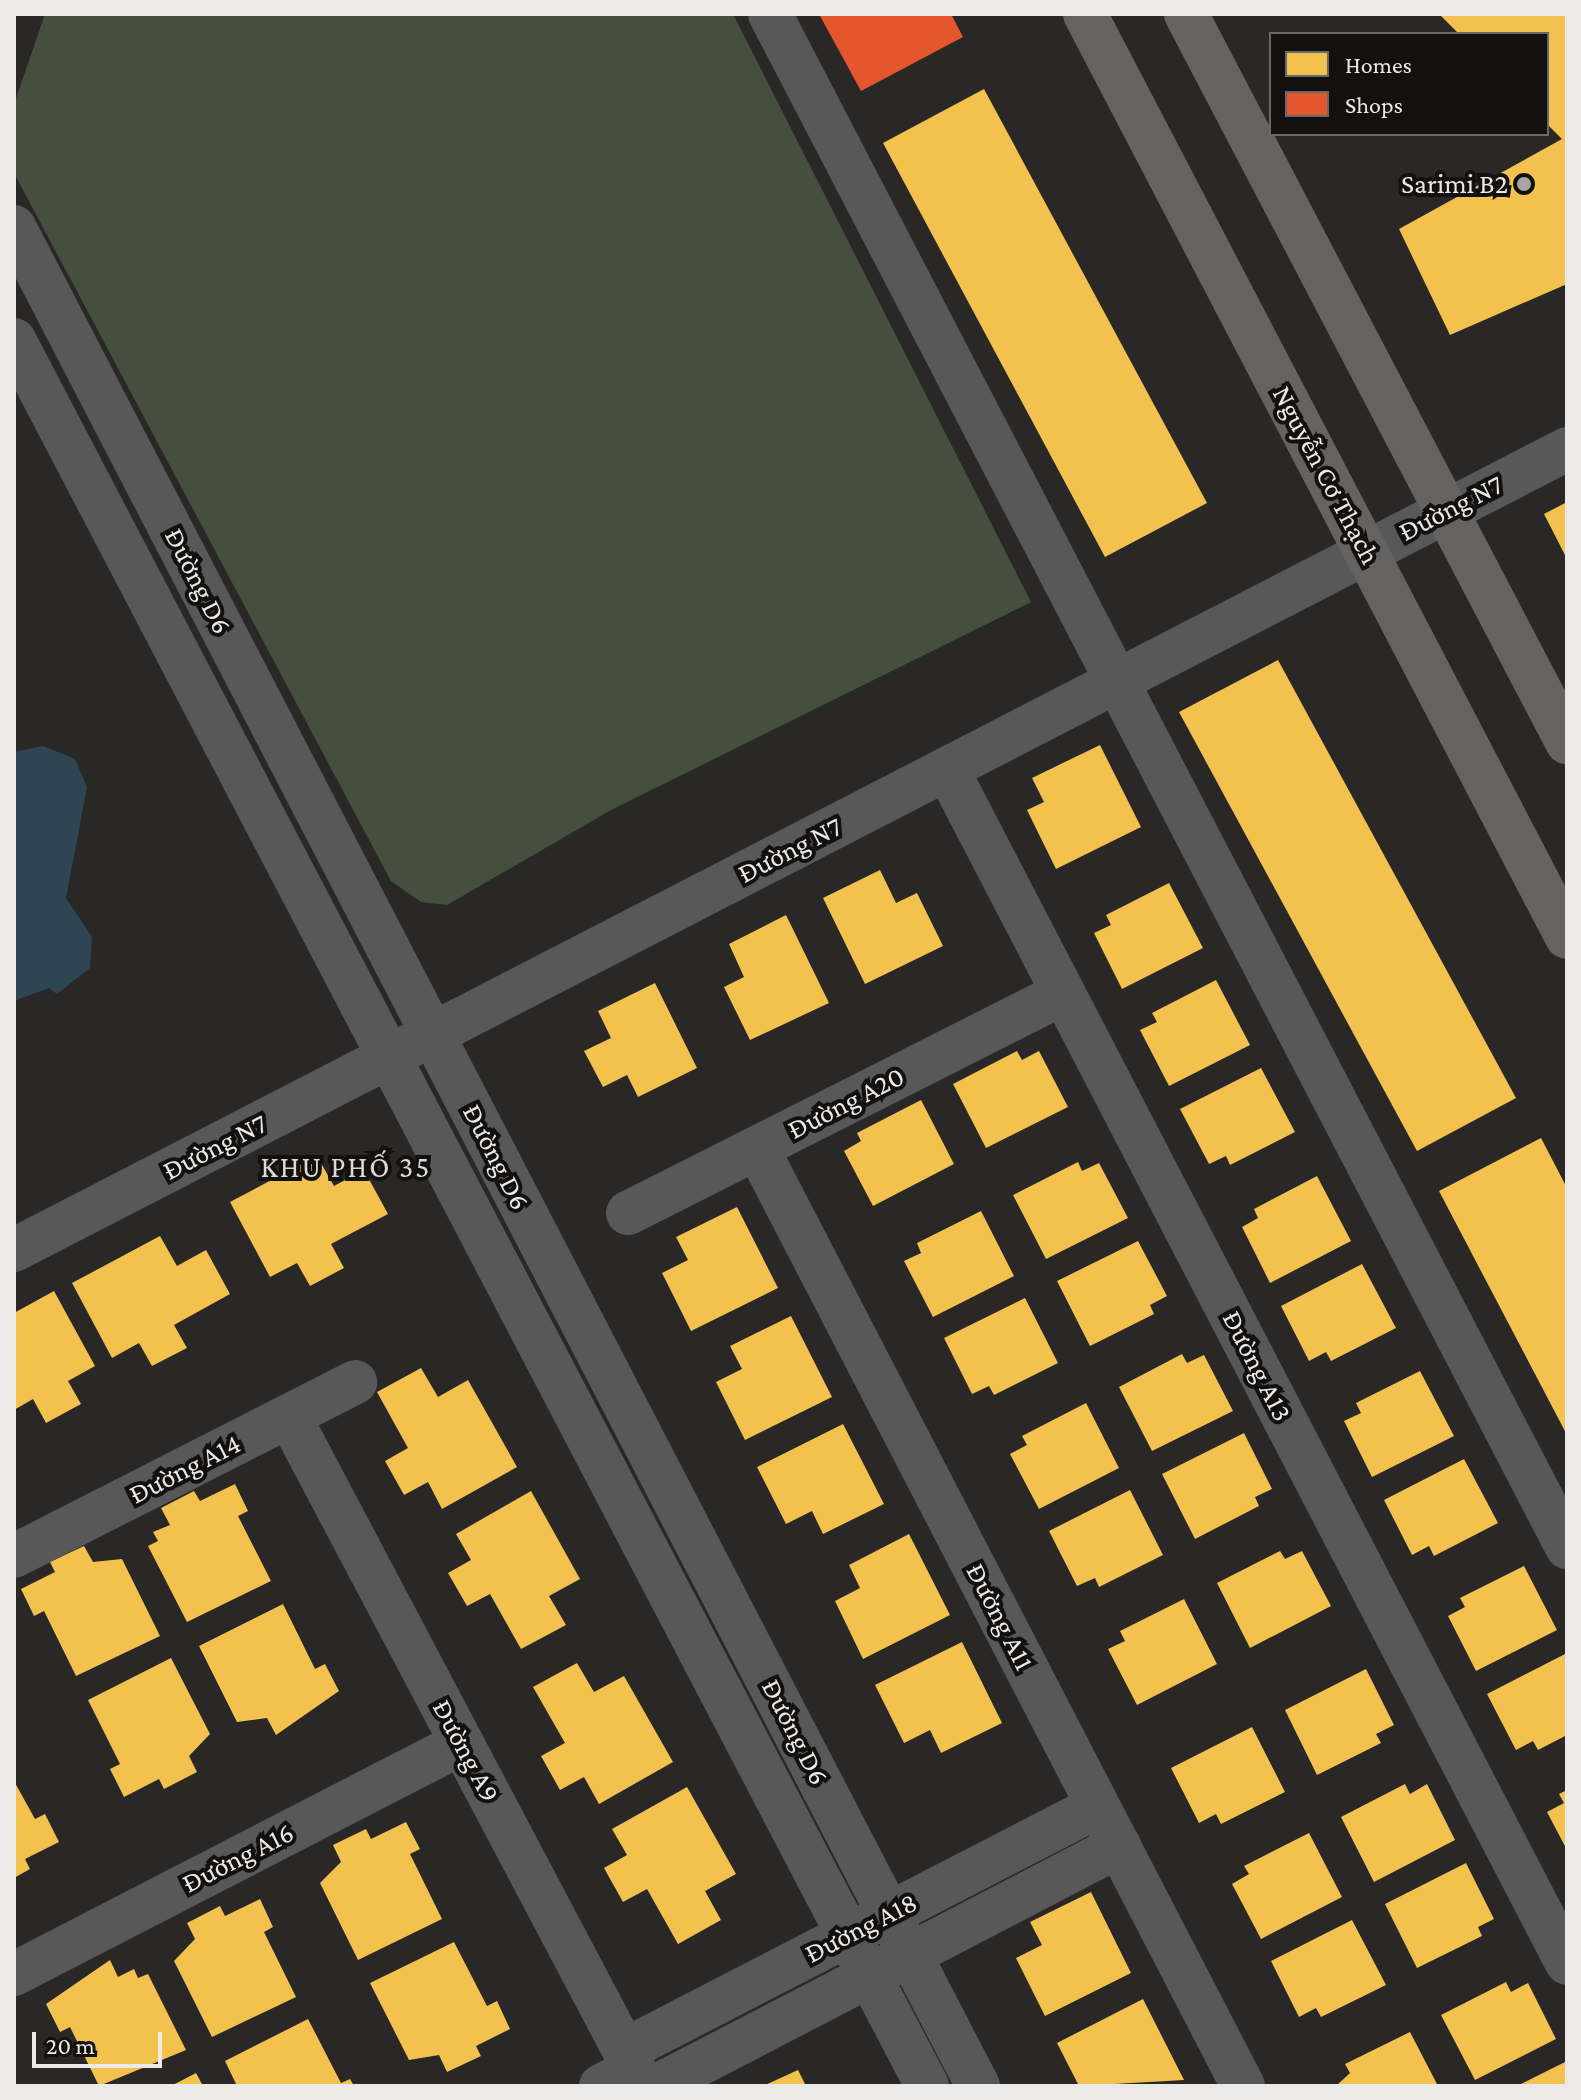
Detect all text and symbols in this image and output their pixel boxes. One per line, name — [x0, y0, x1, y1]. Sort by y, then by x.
legend — [1269, 32, 1549, 136]
text: Homes — [1345, 51, 1412, 78]
text: Shops — [1345, 91, 1403, 118]
place label: Sarimi B2 — [1401, 167, 1508, 201]
marker: Sarimi B2 — [1515, 175, 1533, 193]
street label: Nguyễn Cơ Thạch — [1265, 380, 1387, 570]
street label: Đường N7 — [1393, 467, 1509, 549]
street label: Đường D6 — [157, 523, 239, 639]
street label: Đường N7 — [732, 809, 848, 891]
street label: Đường A20 — [782, 1059, 910, 1147]
street label: Đường D6 — [455, 1099, 537, 1215]
street label: Đường N7 — [157, 1106, 273, 1188]
district label: KHU PHỐ 35 — [261, 1149, 431, 1185]
street label: Đường A13 — [1215, 1305, 1299, 1427]
street label: Đường A14 — [124, 1427, 246, 1511]
street label: Đường A11 — [959, 1558, 1041, 1676]
street label: Đường D6 — [754, 1674, 836, 1790]
street label: Đường A9 — [425, 1694, 507, 1808]
street label: Đường A16 — [177, 1816, 299, 1900]
street label: Đường A18 — [799, 1885, 923, 1971]
scale bar — [36, 2016, 166, 2066]
text: 20 m — [46, 2032, 95, 2059]

